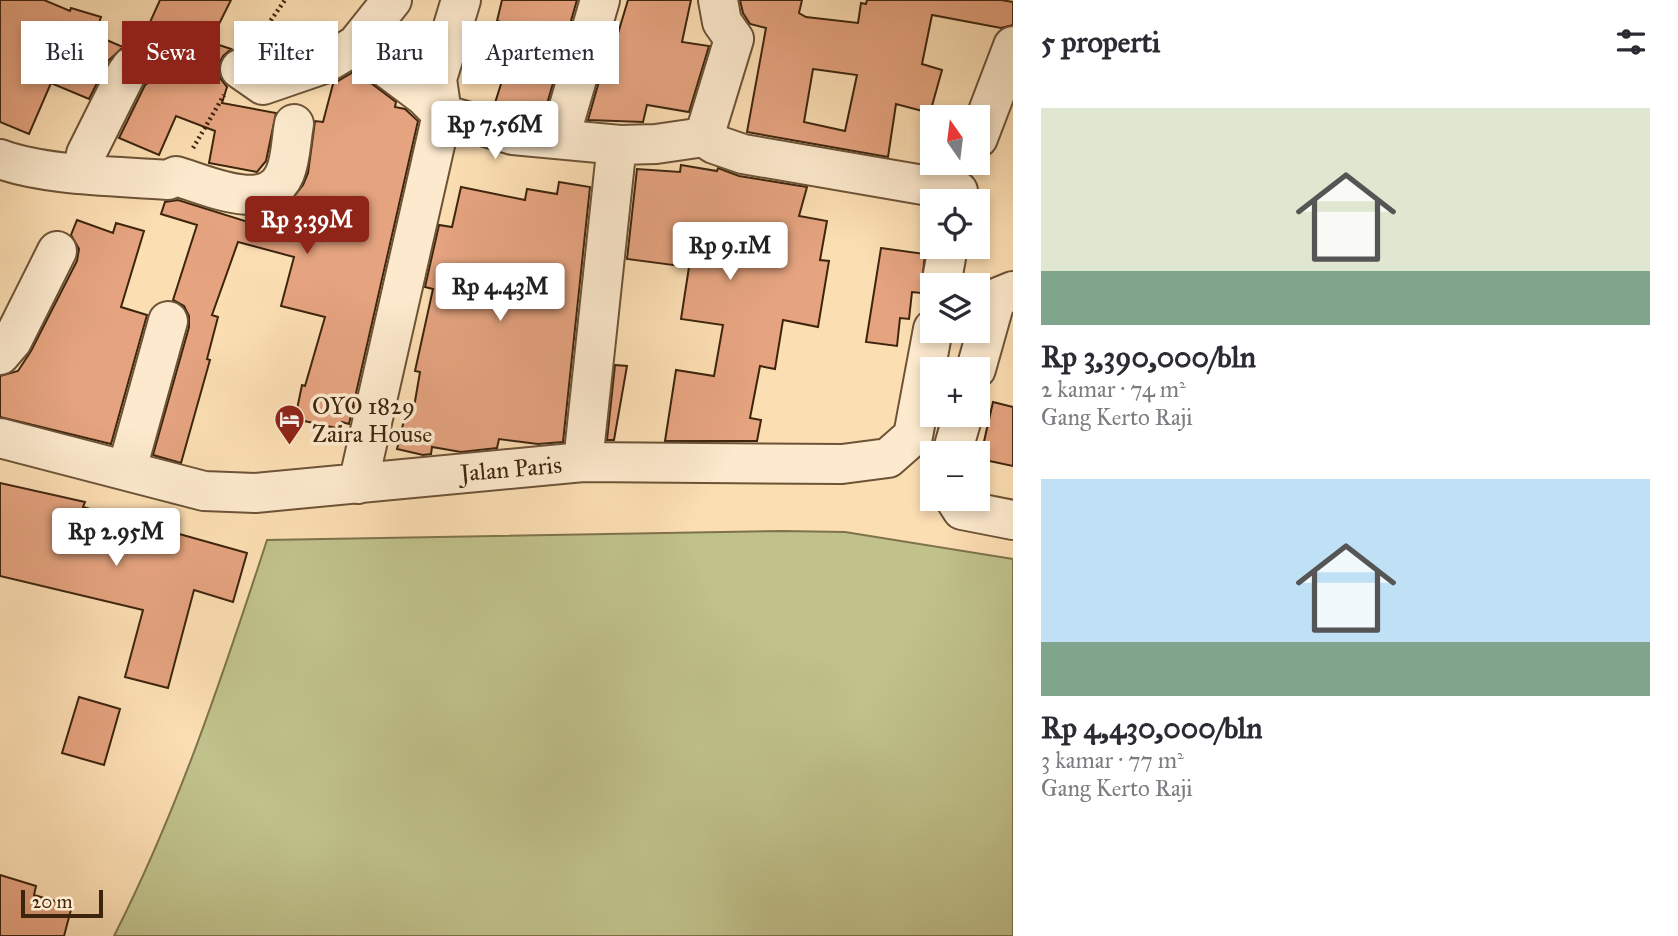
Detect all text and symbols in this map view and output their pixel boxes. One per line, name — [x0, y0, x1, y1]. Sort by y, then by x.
chip: Beli — [21, 21, 108, 84]
chip: Sewa — [122, 21, 220, 84]
chip: Filter — [234, 21, 338, 84]
chip: Baru — [352, 21, 448, 84]
chip: Apartemen — [462, 21, 619, 84]
icon: filters — [1612, 23, 1650, 61]
text: 5 properti — [1041, 24, 1160, 60]
pin: Rp 7.56M — [423, 102, 567, 161]
north arrow — [920, 105, 990, 175]
map controls — [920, 105, 990, 511]
text: Rp 7.56M — [447, 110, 543, 138]
icon: home — [1283, 154, 1409, 280]
button: locate — [920, 189, 990, 259]
pin: Rp 3.39M — [235, 196, 379, 256]
text: Rp 3.39M — [261, 205, 353, 233]
pin: Rp 9.1M — [665, 222, 795, 282]
text: Rp 9.1M — [689, 231, 771, 259]
pin: Rp 4.43M — [428, 264, 572, 323]
text: Rp 4.43M — [452, 272, 548, 300]
button: layers — [920, 273, 990, 343]
text: Rp 3,390,000/bln — [1041, 339, 1256, 375]
button: + — [920, 357, 990, 427]
text: 2 kamar · 74 m² — [1041, 375, 1186, 403]
place label: OYO 1829 Zaira House — [312, 391, 432, 449]
hotel icon: OYO 1829 Zaira House — [272, 403, 306, 447]
text: Gang Kerto Raji — [1041, 403, 1193, 431]
button: − — [920, 441, 990, 511]
street label: Jalan Paris — [456, 450, 563, 489]
pin: Rp 2.95M — [44, 508, 188, 568]
text: Rp 2.95M — [68, 517, 164, 545]
icon: home — [1283, 525, 1409, 651]
text: Rp 4,430,000/bln — [1041, 710, 1262, 746]
text: 3 kamar · 77 m² — [1041, 746, 1184, 774]
text: Gang Kerto Raji — [1041, 774, 1193, 802]
scale bar — [21, 887, 103, 919]
text: 20 m — [32, 890, 73, 913]

